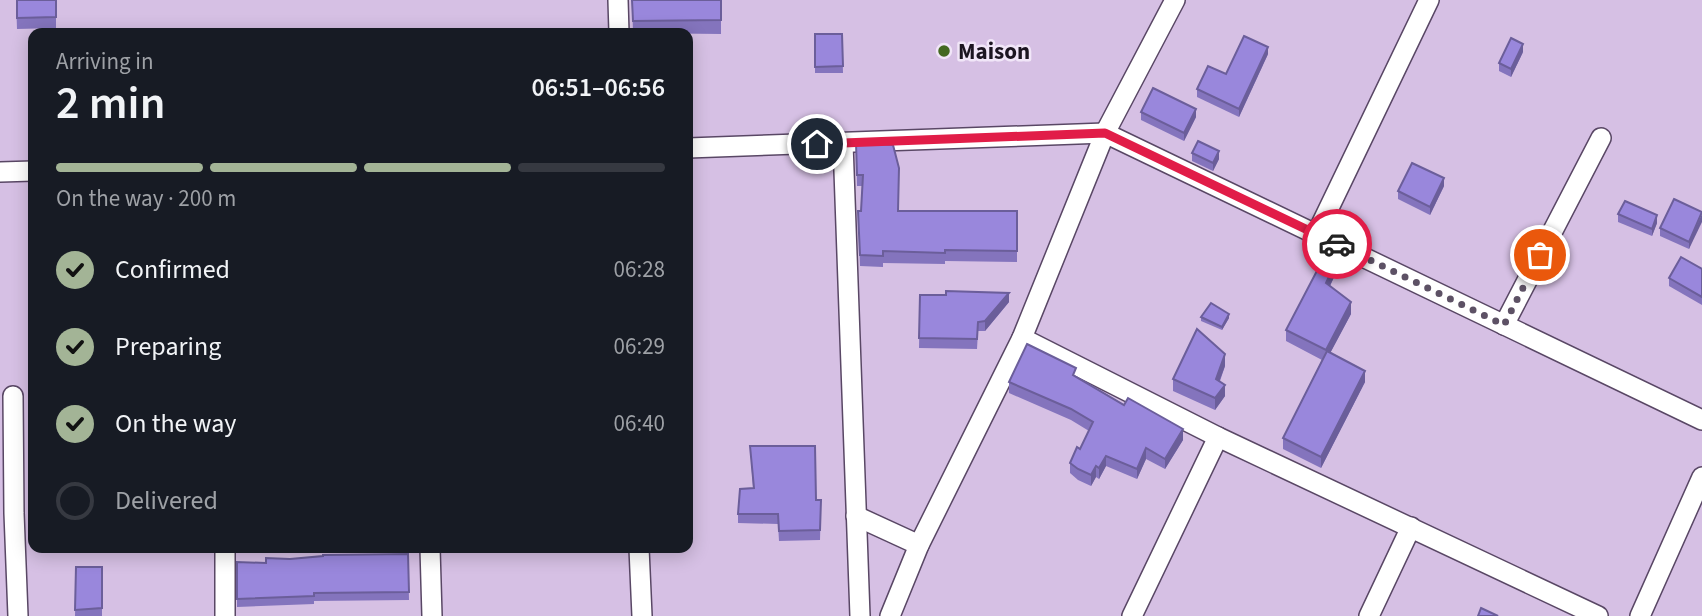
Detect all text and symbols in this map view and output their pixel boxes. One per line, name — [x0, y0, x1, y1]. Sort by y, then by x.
place label: Maison — [958, 35, 1030, 68]
marker: Maison — [936, 43, 952, 59]
text: Arriving in — [56, 45, 154, 78]
text: 06:51–06:56 — [532, 69, 665, 106]
text: 2 min — [56, 71, 165, 136]
pin — [787, 114, 847, 174]
icon: home — [798, 125, 836, 163]
text: On the way · 200 m — [56, 182, 236, 215]
courier — [1302, 209, 1372, 279]
icon: car — [1318, 225, 1356, 263]
pin — [1510, 225, 1570, 285]
icon: bag — [1521, 236, 1559, 274]
icon: check — [56, 251, 94, 289]
text: Confirmed — [115, 251, 230, 288]
text: 06:28 — [614, 253, 665, 286]
icon: check — [56, 328, 94, 366]
text: Preparing — [115, 328, 221, 365]
text: 06:29 — [614, 330, 665, 363]
icon: check — [56, 405, 94, 443]
text: On the way — [115, 405, 236, 442]
text: 06:40 — [614, 407, 665, 440]
text: Delivered — [115, 482, 218, 519]

